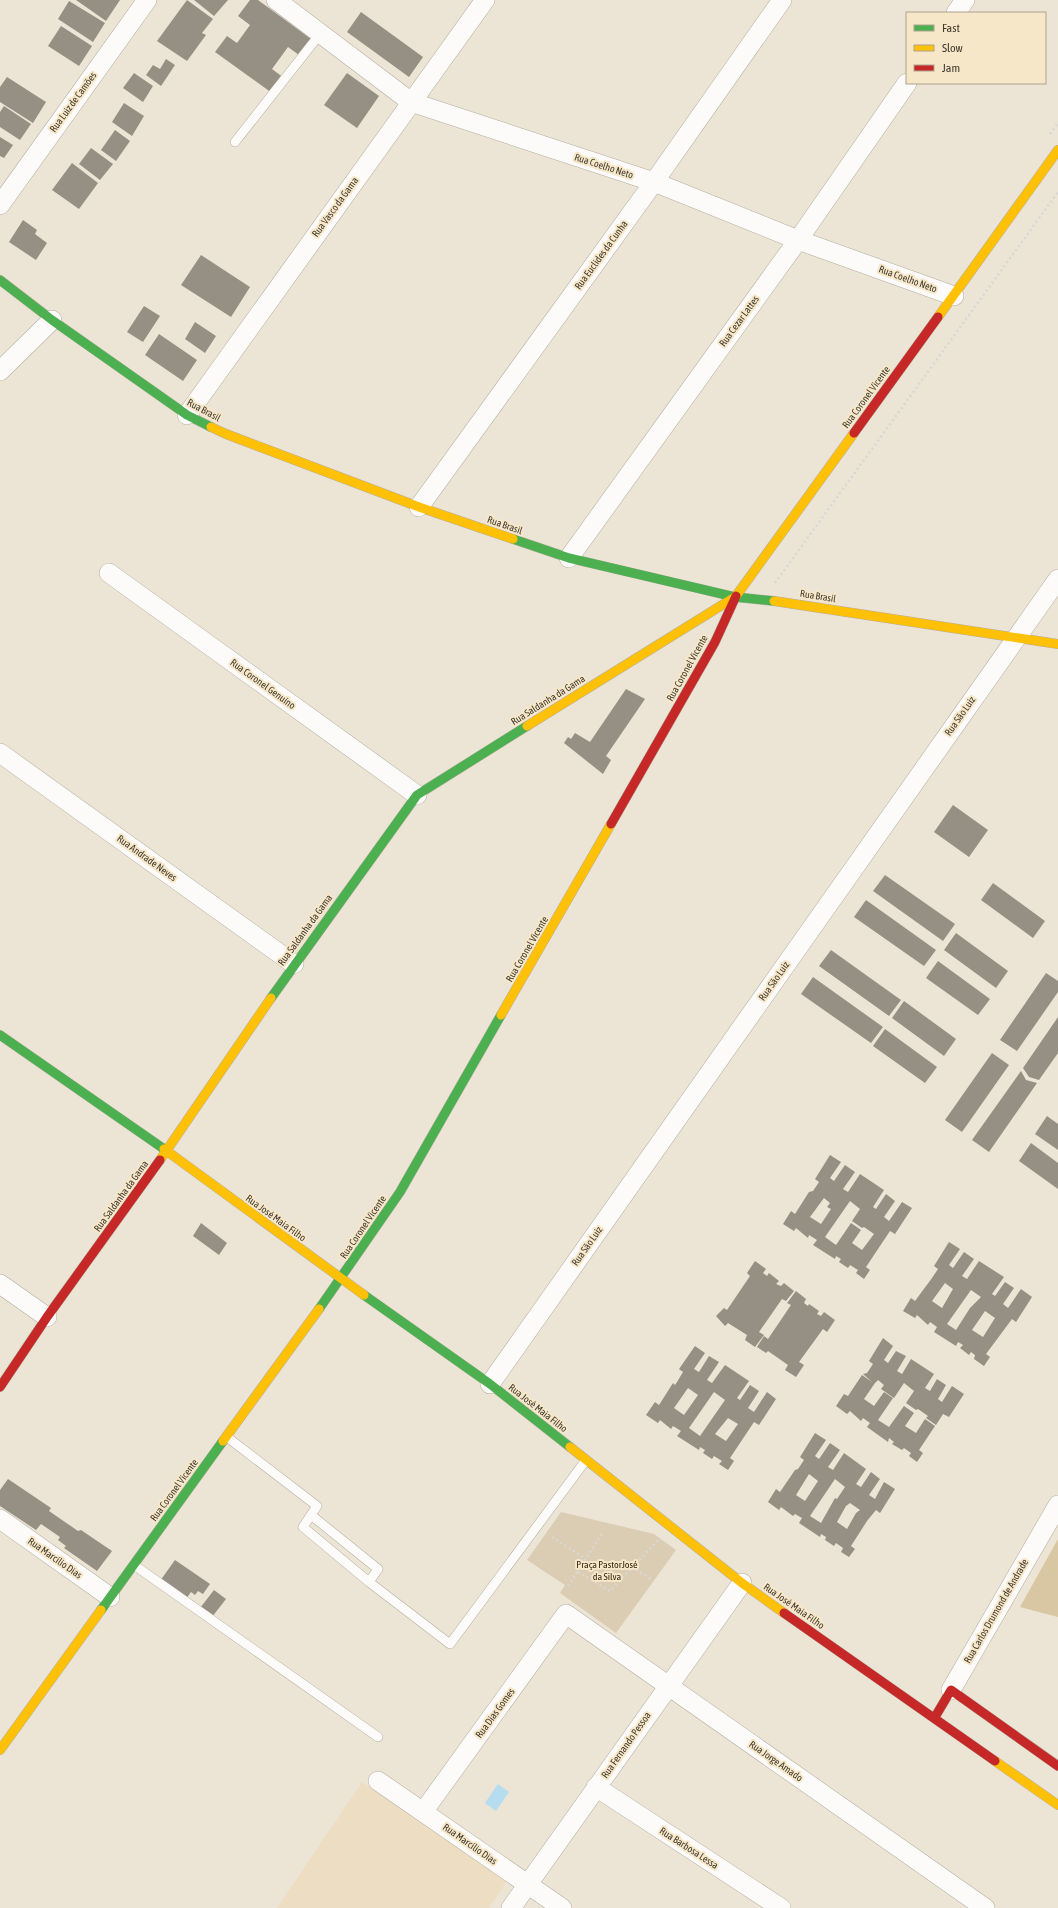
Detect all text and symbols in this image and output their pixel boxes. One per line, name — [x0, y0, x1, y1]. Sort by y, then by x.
legend — [906, 12, 1046, 84]
text: Fast — [942, 21, 960, 35]
text: Slow — [942, 41, 963, 55]
text: Jam — [942, 61, 960, 75]
street label: Rua Luiz de Camões — [48, 69, 99, 134]
street label: Rua Coelho Neto — [573, 151, 635, 181]
street label: Rua Vasco da Gama — [310, 175, 361, 239]
street label: Rua Euclides da Cunha — [572, 218, 630, 291]
street label: Rua Coelho Neto — [877, 263, 939, 295]
street label: Rua Cezar Lattes — [717, 293, 761, 348]
street label: Rua Coronel Vicente — [840, 364, 892, 430]
street label: Rua Brasil — [185, 397, 223, 424]
street label: Rua Brasil — [486, 514, 524, 536]
street label: Rua Brasil — [799, 588, 837, 604]
street label: Rua Coronel Vicente — [664, 633, 710, 703]
street label: Rua Coronel Genuíno — [228, 657, 298, 711]
street label: Rua Saldanha da Gama — [509, 673, 587, 727]
street label: Rua São Luiz — [942, 694, 978, 738]
street label: Rua Andrade Neves — [115, 833, 179, 884]
street label: Rua Saldanha da Gama — [276, 892, 335, 968]
street label: Rua Coronel Vicente — [504, 914, 550, 984]
street label: Rua São Luiz — [756, 959, 792, 1003]
street label: Rua Saldanha da Gama — [92, 1158, 151, 1234]
street label: Rua José Maia Filho — [244, 1193, 308, 1244]
street label: Rua Coronel Vicente — [338, 1193, 388, 1261]
street label: Rua São Luiz — [569, 1224, 605, 1268]
street label: Rua José Maia Filho — [506, 1382, 570, 1434]
street label: Rua Coronel Vicente — [148, 1457, 200, 1523]
street label: Rua Marcílio Dias — [26, 1535, 84, 1581]
street label: Rua Carlos Drumond de Andrade — [962, 1557, 1031, 1665]
park label: Praça PastorJosé da Silva — [576, 1559, 638, 1582]
street label: Rua José Maia Filho — [762, 1581, 827, 1631]
street label: Rua Dias Gomes — [473, 1686, 517, 1740]
street label: Rua Fernando Pessoa — [599, 1710, 653, 1780]
street label: Rua Jorge Amado — [747, 1739, 805, 1784]
street label: Rua Marcílio Dias — [441, 1821, 499, 1867]
street label: Rua Barbosa Lessa — [658, 1825, 721, 1871]

